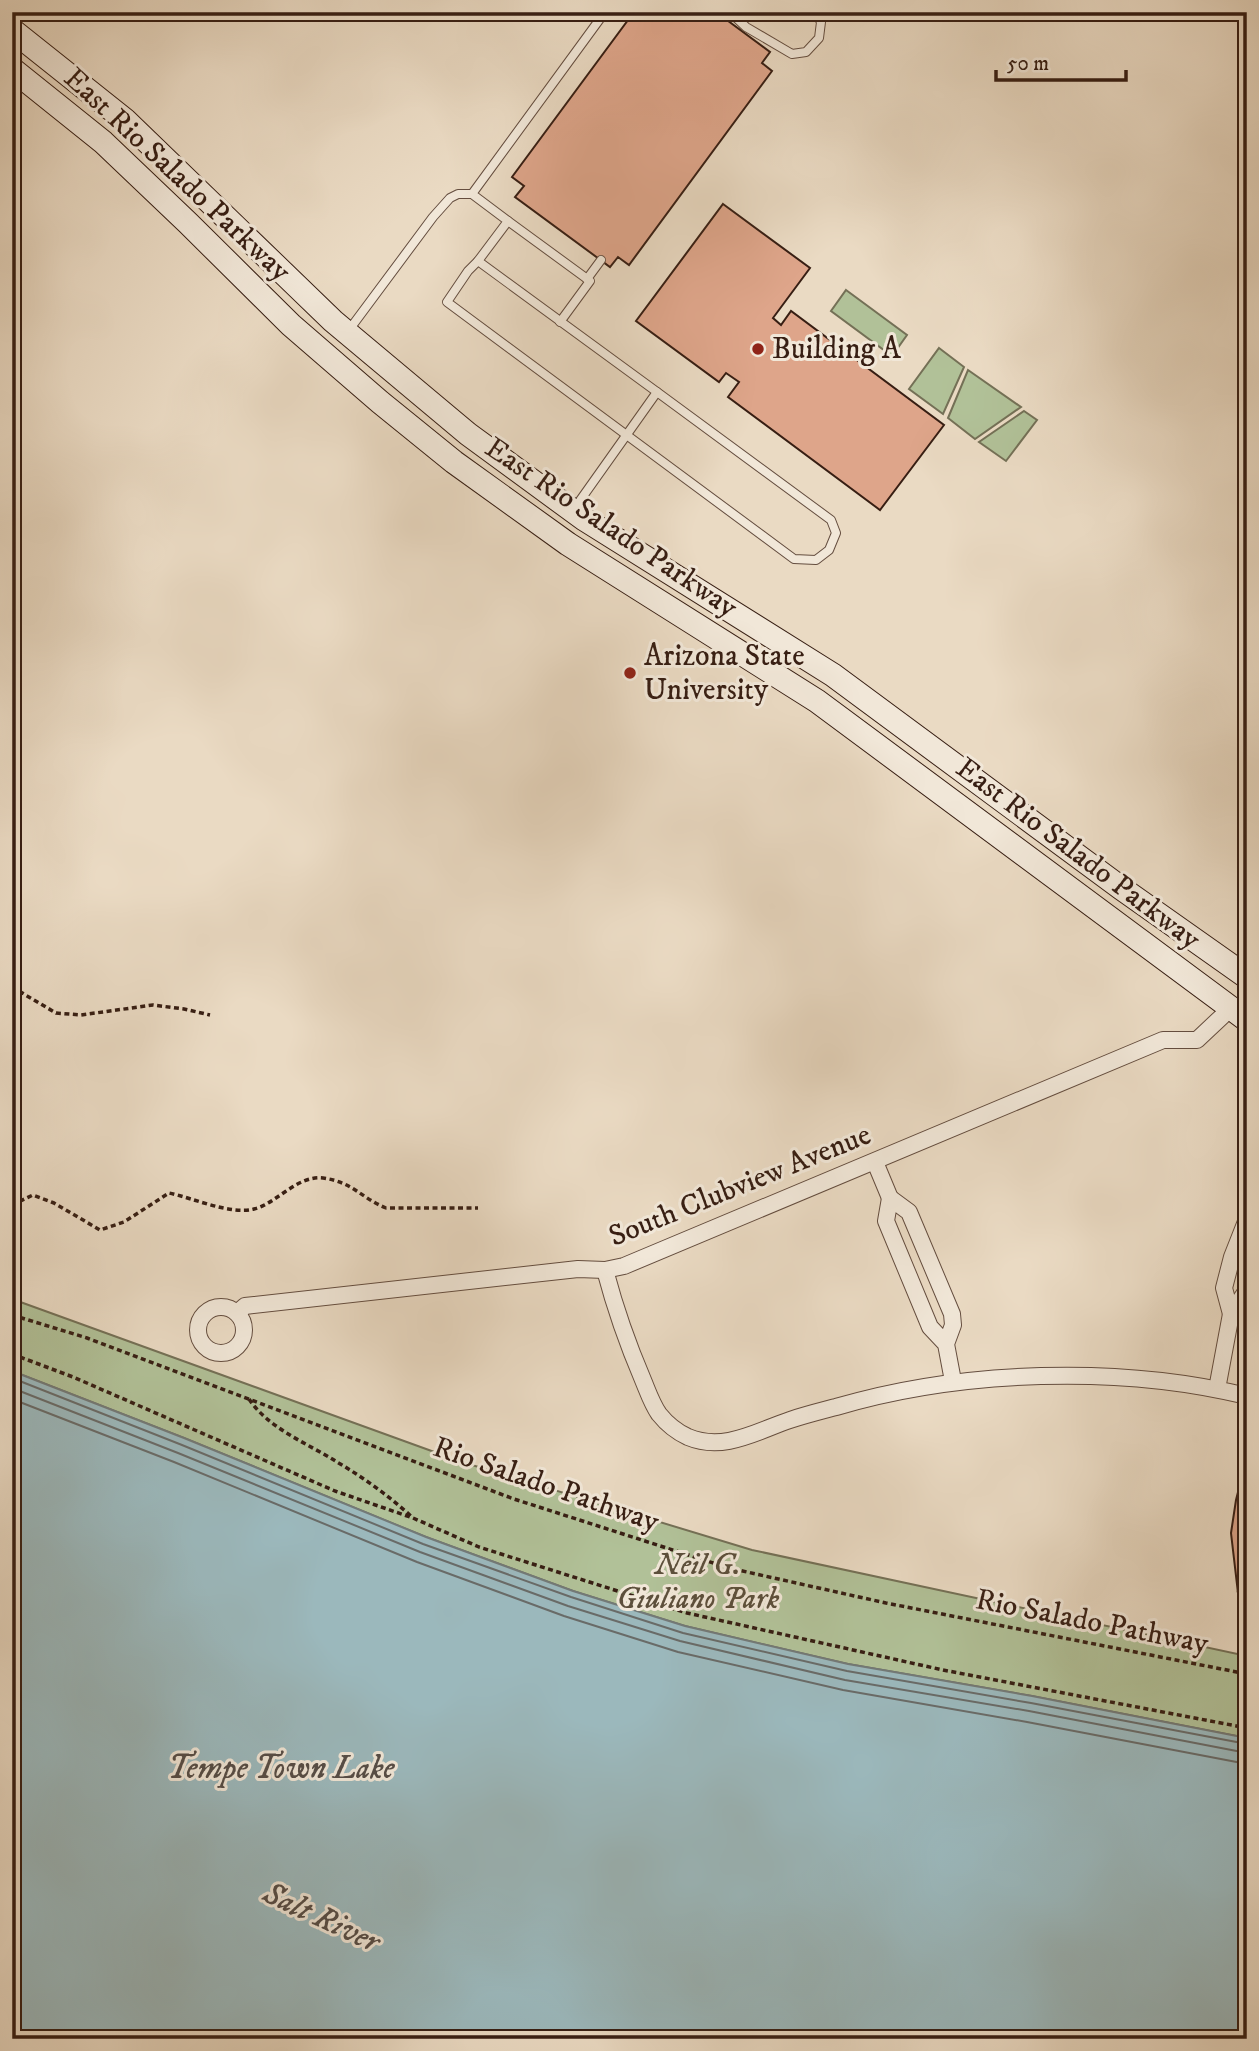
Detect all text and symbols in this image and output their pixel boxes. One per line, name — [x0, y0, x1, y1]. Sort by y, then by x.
scale bar — [996, 38, 1126, 82]
text: 50 m — [1007, 51, 1049, 77]
street label: East Rio Salado Parkway — [56, 60, 299, 290]
place label: Building A — [772, 331, 902, 368]
marker: Building A — [750, 341, 766, 357]
street label: East Rio Salado Parkway — [478, 430, 745, 627]
place label: Arizona State University — [644, 638, 805, 709]
marker: Arizona State University — [622, 665, 638, 681]
street label: East Rio Salado Parkway — [948, 750, 1208, 959]
street label: South Clubview Avenue — [604, 1117, 876, 1255]
street label: Rio Salado Pathway — [428, 1429, 664, 1541]
park label: Neil G. Giuliano Park — [617, 1547, 780, 1618]
street label: Rio Salado Pathway — [973, 1581, 1212, 1663]
water label: Tempe Town Lake — [168, 1749, 396, 1789]
water label: Salt River — [255, 1873, 388, 1963]

